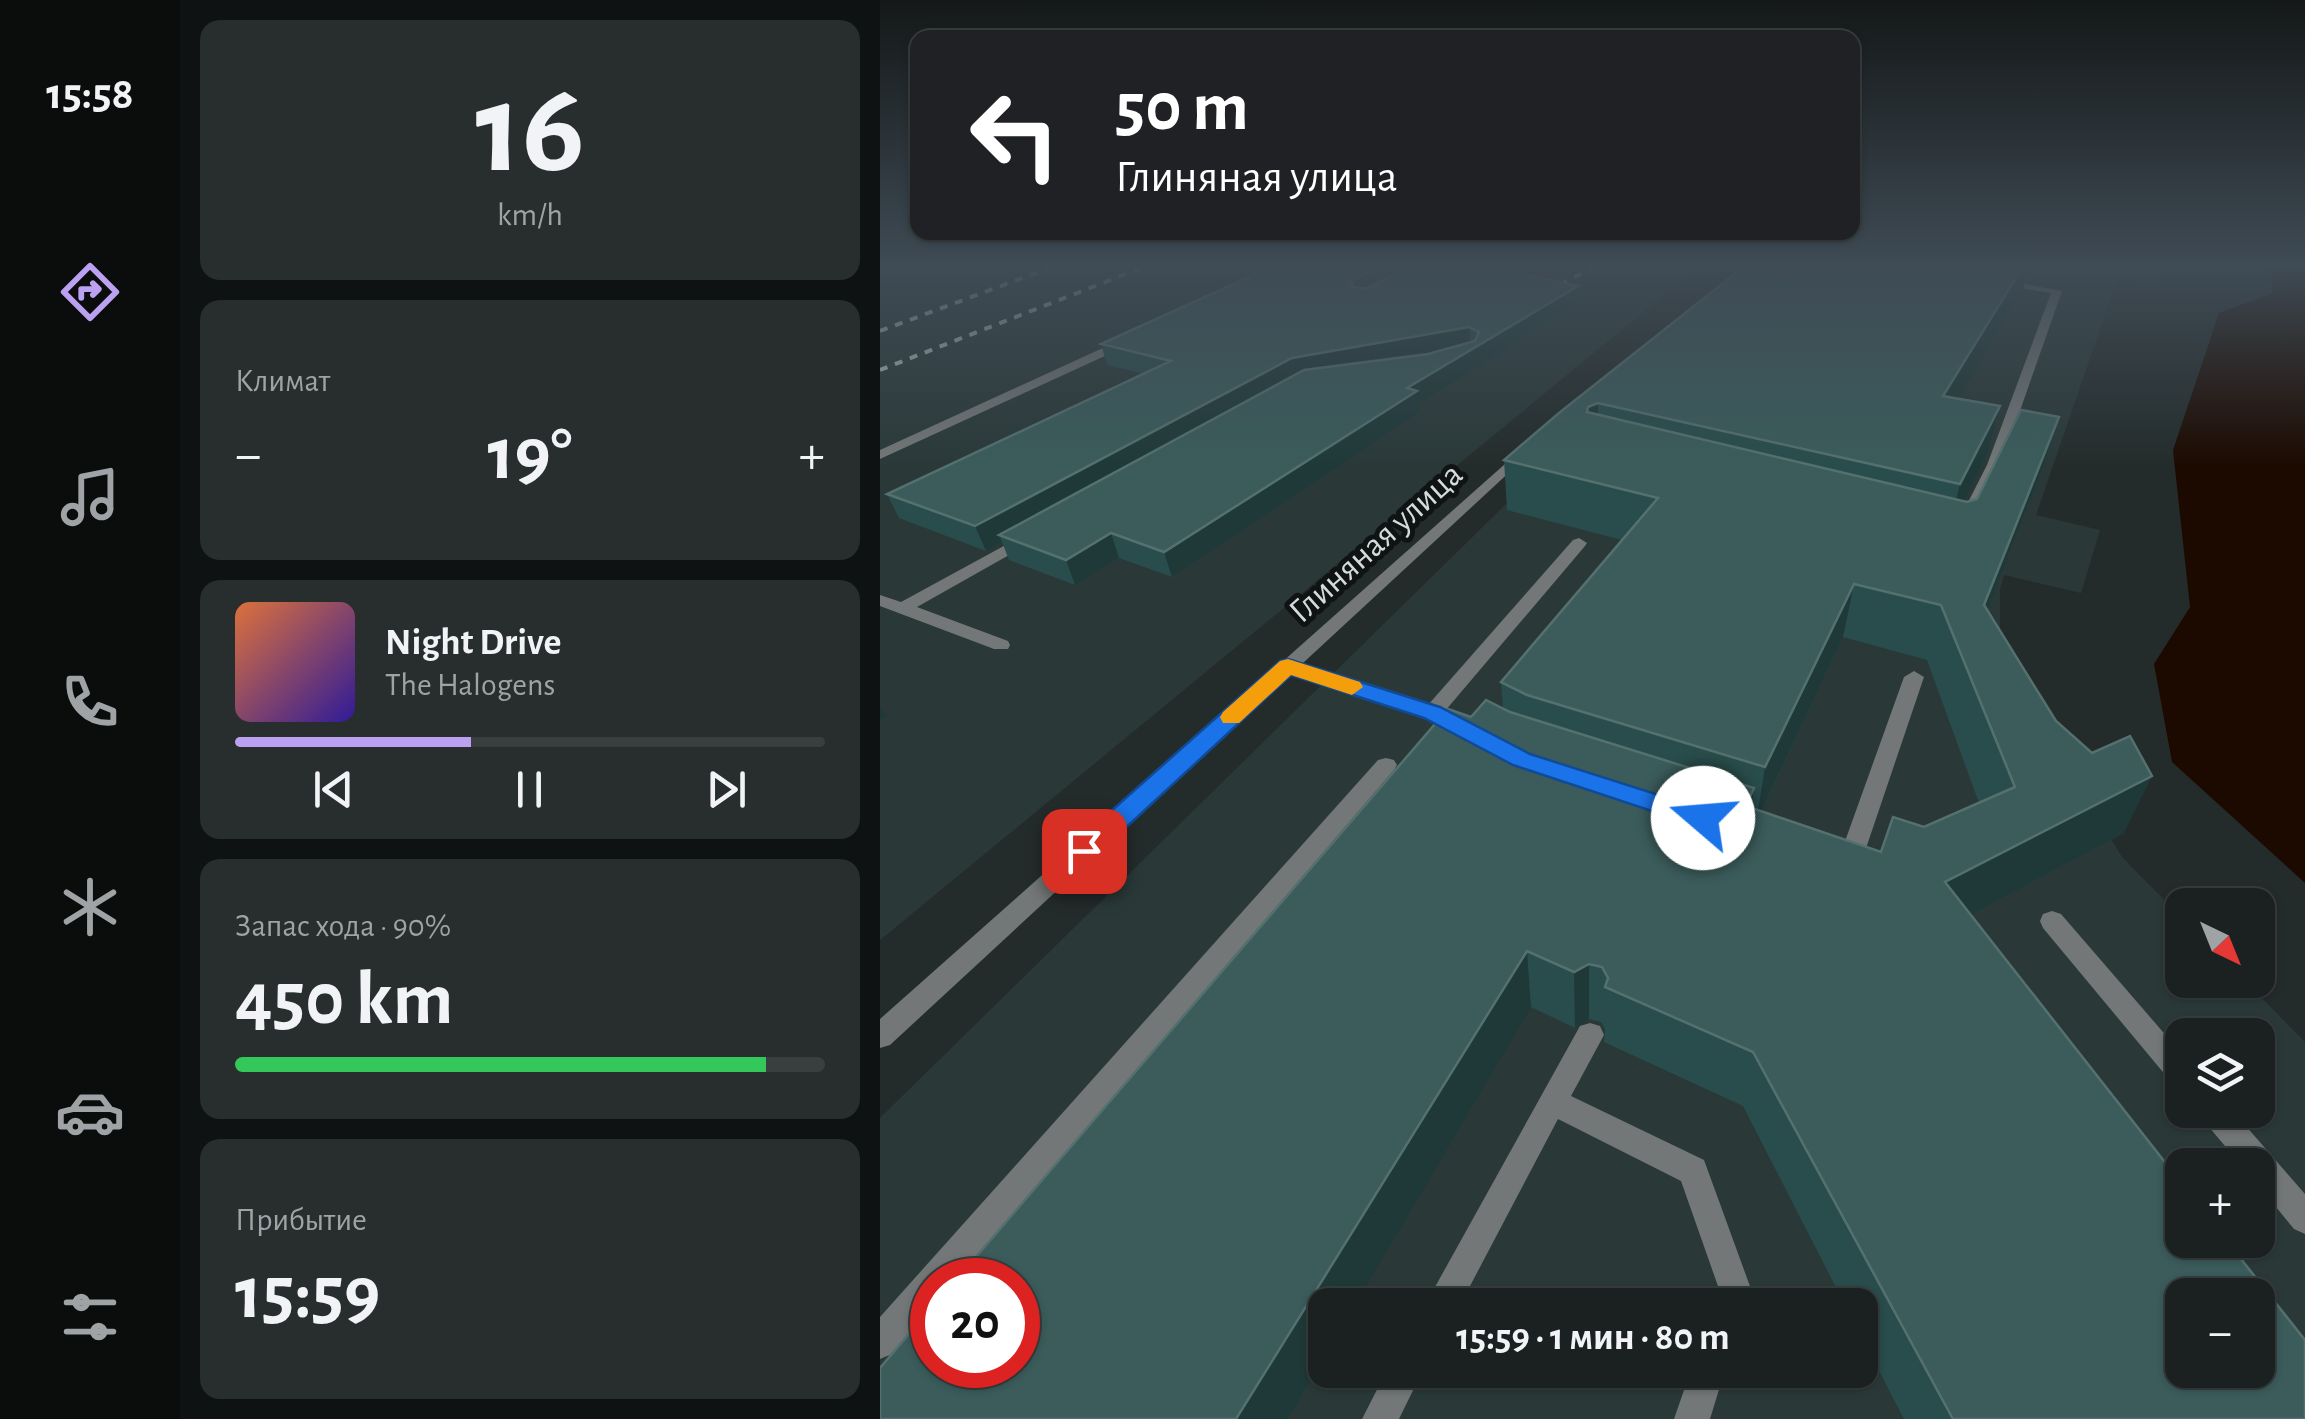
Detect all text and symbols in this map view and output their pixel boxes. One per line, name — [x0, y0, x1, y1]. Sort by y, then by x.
text: 16 — [475, 66, 585, 196]
icon: left — [950, 70, 1080, 200]
text: 15:58 — [46, 72, 134, 117]
text: 50 m — [1115, 73, 1249, 143]
text: Глиняная улица — [1115, 155, 1397, 200]
text: km/h — [497, 199, 563, 231]
icon: directions — [55, 257, 125, 327]
text: Климат — [235, 365, 330, 397]
text: 19° — [487, 418, 573, 493]
text: − — [235, 428, 261, 483]
text: + — [799, 428, 825, 483]
street label: Глиняная улица — [1283, 457, 1469, 630]
icon: music — [55, 462, 125, 532]
text: Night Drive — [385, 624, 561, 662]
icon: phone — [55, 667, 125, 737]
text: The Halogens — [385, 669, 555, 701]
icon: previous — [306, 762, 361, 817]
icon: pause — [502, 762, 557, 817]
icon: next — [699, 762, 754, 817]
position arrow — [1651, 766, 1755, 870]
pin — [1042, 809, 1127, 894]
icon: arrive — [1057, 824, 1112, 879]
icon: climate — [55, 872, 125, 942]
north arrow — [2165, 888, 2275, 998]
map controls — [2165, 888, 2275, 1388]
text: Запас хода · 90% — [235, 910, 451, 942]
text: 450 km — [235, 963, 453, 1038]
button: layers — [2165, 1018, 2275, 1128]
icon: car — [55, 1077, 125, 1147]
button: + — [2165, 1148, 2275, 1258]
text: Прибытие — [235, 1204, 367, 1236]
text: 15:59 — [235, 1257, 380, 1332]
speed limit sign: 20 — [910, 1258, 1040, 1388]
button: − — [2165, 1278, 2275, 1388]
icon: filters — [55, 1282, 125, 1352]
text: 15:59 · 1 мин · 80 m — [1456, 1319, 1730, 1357]

